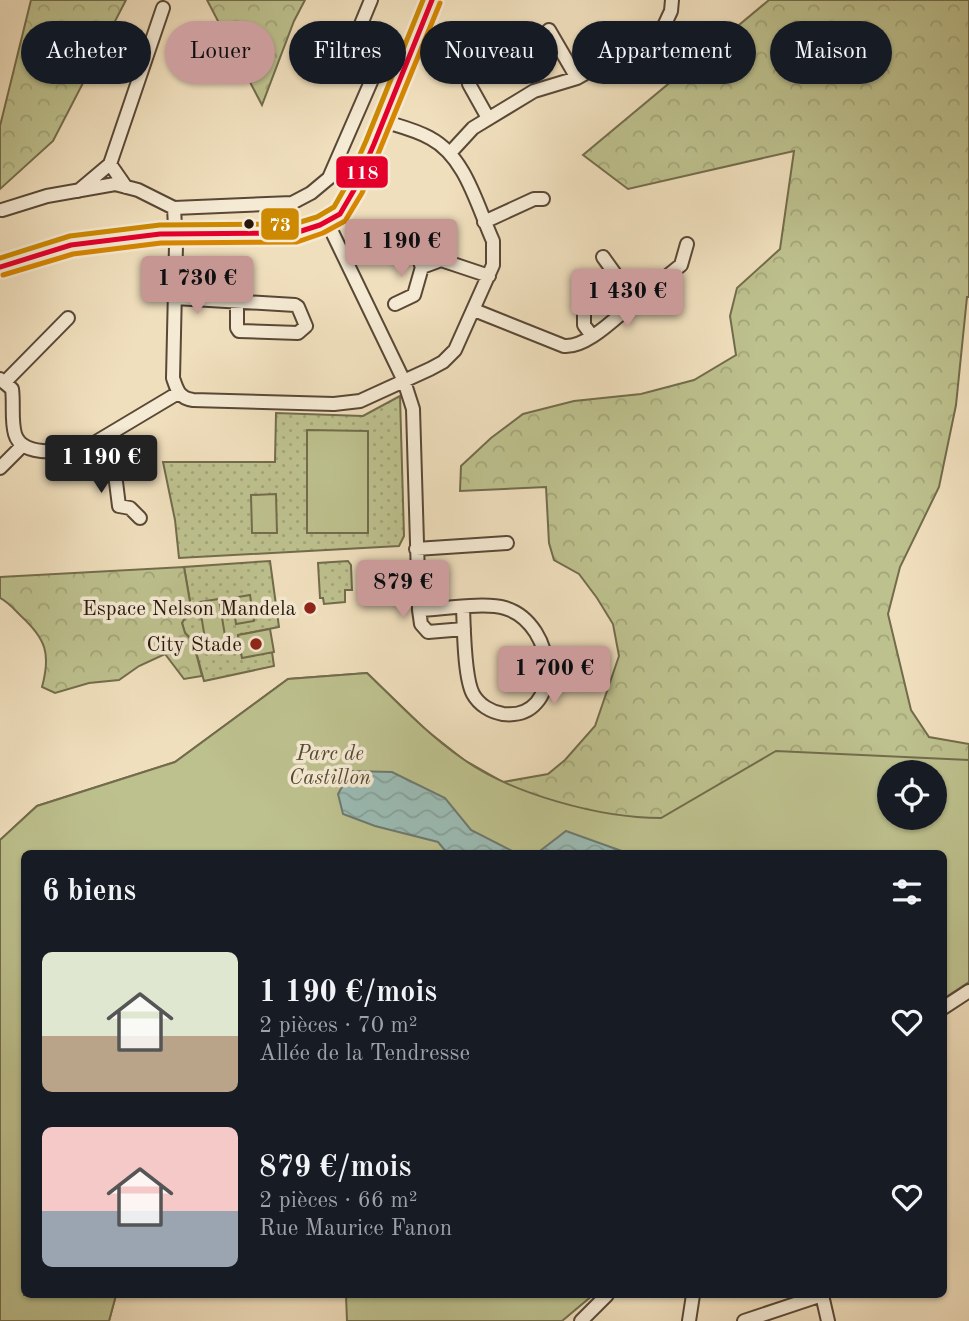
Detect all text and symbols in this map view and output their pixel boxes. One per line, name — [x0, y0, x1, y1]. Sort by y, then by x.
chip: Acheter — [21, 21, 151, 84]
chip: Louer — [165, 21, 275, 84]
chip: Filtres — [289, 21, 406, 84]
chip: Nouveau — [420, 21, 558, 84]
chip: Appartement — [572, 21, 756, 84]
chip: Maison — [770, 21, 892, 84]
line badge: 118 — [335, 155, 389, 189]
text: 118 — [345, 165, 379, 184]
line badge: 73 — [260, 207, 300, 241]
unlabelled marker — [242, 217, 256, 231]
text: 73 — [269, 217, 291, 236]
pin: 1 190 € — [336, 219, 466, 279]
text: 1 190 € — [361, 230, 441, 253]
pin: 1 730 € — [132, 256, 262, 316]
text: 1 730 € — [157, 267, 237, 290]
pin: 1 430 € — [562, 270, 692, 329]
text: 1 430 € — [587, 280, 667, 303]
pin: 1 190 € — [36, 435, 166, 495]
text: 1 190 € — [61, 446, 141, 469]
pin: 879 € — [354, 560, 452, 620]
text: 879 € — [373, 571, 433, 594]
place label: Espace Nelson Mandela — [82, 599, 296, 620]
marker: Espace Nelson Mandela — [302, 600, 318, 616]
place label: City Stade — [147, 635, 242, 656]
marker: City Stade — [248, 636, 264, 652]
pin: 1 700 € — [489, 646, 619, 706]
text: 1 700 € — [514, 657, 594, 680]
park label: Parc de Castillon — [289, 744, 371, 789]
map controls — [877, 760, 947, 830]
button: locate — [877, 760, 947, 830]
icon: filters — [888, 873, 926, 911]
text: 6 biens — [42, 877, 136, 907]
text: 1 190 €/mois — [259, 978, 437, 1008]
icon: home — [98, 980, 182, 1064]
icon: heart — [888, 1003, 926, 1041]
text: 2 pièces · 70 m² — [259, 1014, 418, 1037]
text: Allée de la Tendresse — [259, 1042, 470, 1065]
text: 879 €/mois — [259, 1153, 411, 1183]
icon: home — [98, 1155, 182, 1239]
icon: heart — [888, 1178, 926, 1216]
text: 2 pièces · 66 m² — [259, 1189, 418, 1212]
text: Rue Maurice Fanon — [259, 1217, 452, 1240]

